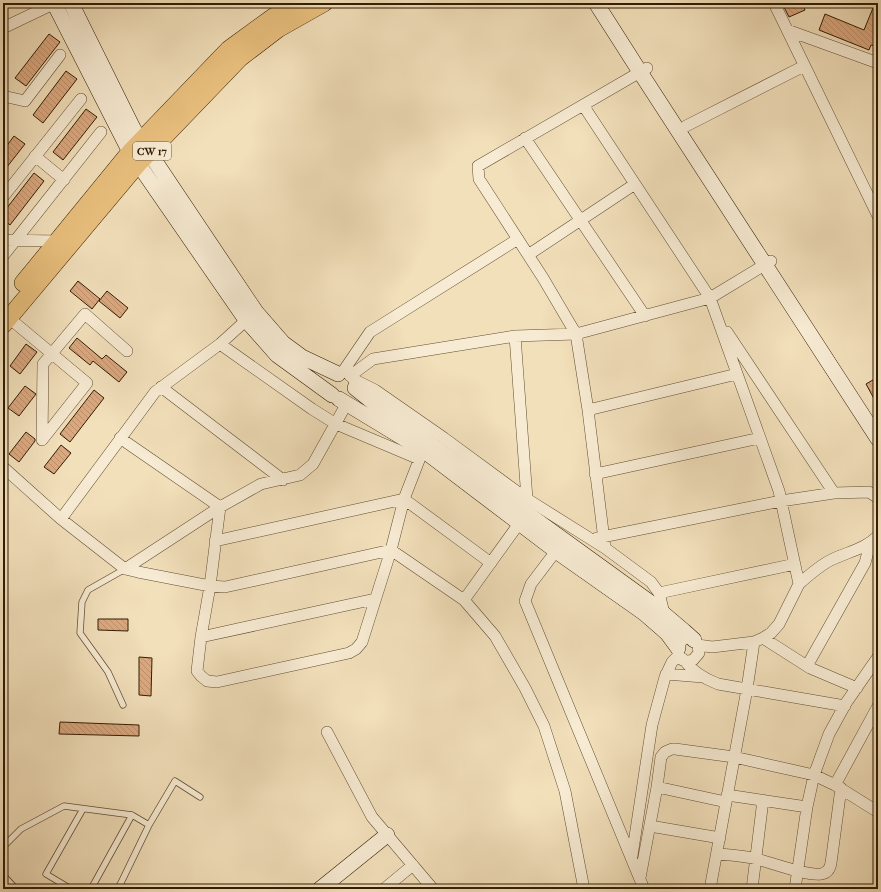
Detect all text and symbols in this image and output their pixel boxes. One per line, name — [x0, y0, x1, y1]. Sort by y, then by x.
road number: CW 17 — [133, 142, 171, 160]

